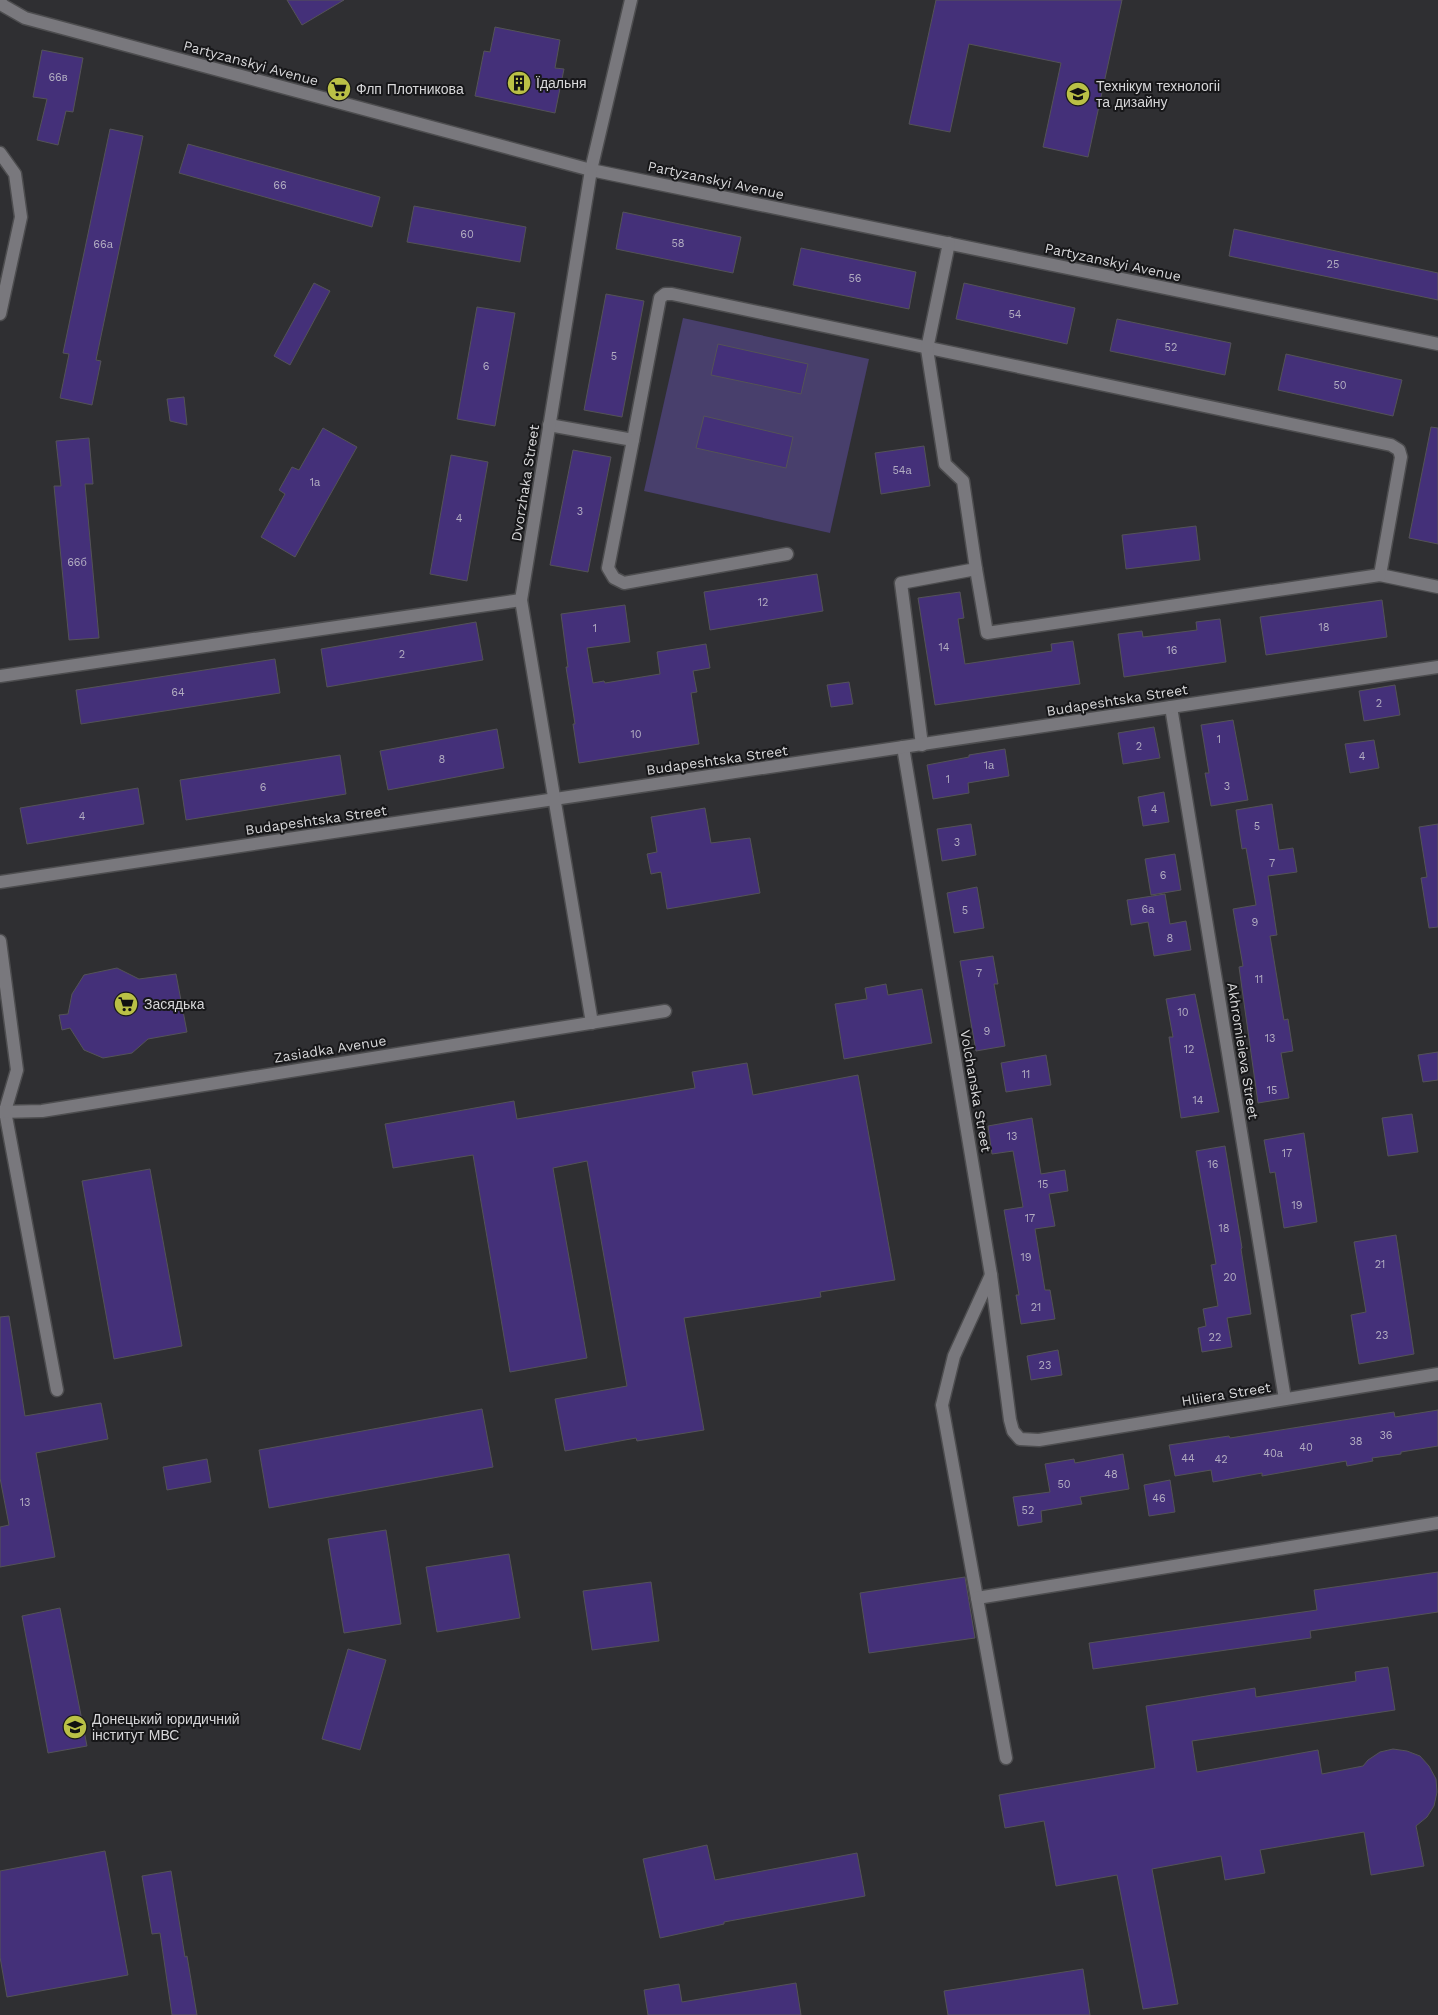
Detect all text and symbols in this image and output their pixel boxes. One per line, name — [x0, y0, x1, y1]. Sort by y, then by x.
street label: Partyzanskyi Avenue — [182, 37, 320, 89]
building icon: Їдальня — [506, 70, 532, 96]
house number: 66в — [48, 71, 68, 84]
place label: Їдальня — [536, 75, 587, 91]
supermarket icon: Флп Плотникова — [326, 76, 352, 102]
place label: Технікум технологіі та дизайну — [1096, 78, 1220, 110]
place label: Флп Плотникова — [356, 81, 464, 97]
school or university icon: Технікум технологіі та дизайну — [1065, 81, 1091, 107]
street label: Partyzanskyi Avenue — [646, 158, 786, 202]
house number: 66 — [273, 179, 287, 192]
house number: 60 — [460, 228, 474, 241]
house number: 58 — [671, 237, 685, 250]
house number: 66а — [93, 238, 114, 251]
street label: Partyzanskyi Avenue — [1043, 240, 1183, 284]
house number: 25 — [1327, 258, 1339, 271]
house number: 56 — [848, 272, 862, 285]
house number: 54 — [1008, 308, 1022, 321]
house number: 52 — [1165, 341, 1177, 354]
house number: 5 — [611, 350, 617, 363]
house number: 6 — [483, 360, 490, 373]
house number: 50 — [1333, 379, 1347, 392]
street label: Dvorzhaka Street — [508, 423, 542, 542]
house number: 54а — [892, 464, 912, 477]
house number: 1а — [310, 476, 321, 489]
house number: 3 — [577, 505, 583, 518]
house number: 4 — [456, 512, 463, 525]
house number: 66б — [67, 556, 87, 569]
house number: 12 — [758, 596, 768, 609]
house number: 18 — [1318, 621, 1330, 634]
house number: 1 — [593, 622, 597, 635]
house number: 14 — [938, 641, 950, 654]
house number: 16 — [1167, 644, 1178, 657]
house number: 2 — [399, 648, 405, 661]
street label: Budapeshtska Street — [1045, 681, 1189, 719]
house number: 64 — [171, 686, 185, 699]
house number: 2 — [1376, 697, 1382, 710]
house number: 10 — [630, 728, 642, 741]
house number: 1 — [1217, 733, 1221, 746]
house number: 2 — [1136, 740, 1142, 753]
street label: Budapeshtska Street — [645, 742, 789, 778]
house number: 4 — [1359, 750, 1366, 763]
house number: 8 — [439, 753, 446, 766]
house number: 1а — [984, 759, 995, 772]
house number: 1 — [946, 773, 950, 786]
house number: 3 — [1224, 780, 1230, 793]
house number: 6 — [260, 781, 267, 794]
street label: Budapeshtska Street — [244, 802, 388, 838]
house number: 4 — [1151, 803, 1158, 816]
house number: 4 — [79, 810, 86, 823]
house number: 5 — [1254, 820, 1260, 833]
house number: 3 — [954, 836, 960, 849]
house number: 7 — [1269, 857, 1275, 870]
house number: 6 — [1160, 869, 1167, 882]
house number: 6а — [1142, 903, 1155, 916]
house number: 5 — [962, 904, 968, 917]
house number: 9 — [1252, 916, 1259, 929]
house number: 8 — [1167, 932, 1174, 945]
house number: 7 — [976, 967, 982, 980]
house number: 11 — [1255, 973, 1263, 986]
street label: Akhromieieva Street — [1224, 982, 1262, 1121]
supermarket icon: Засядька — [113, 991, 139, 1017]
place label: Засядька — [144, 996, 205, 1012]
house number: 10 — [1177, 1006, 1189, 1019]
house number: 9 — [984, 1025, 991, 1038]
street label: Volchanska Street — [957, 1029, 995, 1154]
street label: Zasiadka Avenue — [273, 1032, 387, 1066]
house number: 13 — [1265, 1032, 1275, 1045]
house number: 12 — [1184, 1043, 1194, 1056]
house number: 11 — [1022, 1068, 1030, 1081]
house number: 15 — [1267, 1084, 1277, 1097]
house number: 14 — [1192, 1094, 1204, 1107]
house number: 13 — [1007, 1130, 1017, 1143]
house number: 17 — [1282, 1147, 1292, 1160]
house number: 16 — [1208, 1158, 1219, 1171]
house number: 15 — [1038, 1178, 1048, 1191]
house number: 19 — [1291, 1199, 1303, 1212]
house number: 17 — [1025, 1212, 1035, 1225]
house number: 18 — [1218, 1222, 1230, 1235]
house number: 19 — [1020, 1251, 1032, 1264]
house number: 21 — [1375, 1258, 1385, 1271]
house number: 20 — [1223, 1271, 1237, 1284]
house number: 21 — [1031, 1301, 1041, 1314]
house number: 23 — [1376, 1329, 1388, 1342]
house number: 22 — [1209, 1331, 1221, 1344]
house number: 23 — [1039, 1359, 1051, 1372]
street label: Hliiera Street — [1180, 1379, 1272, 1409]
house number: 36 — [1379, 1429, 1393, 1442]
house number: 38 — [1349, 1435, 1363, 1448]
house number: 40 — [1299, 1441, 1313, 1454]
house number: 40а — [1263, 1447, 1284, 1460]
house number: 44 — [1181, 1452, 1195, 1465]
house number: 42 — [1214, 1453, 1228, 1466]
house number: 48 — [1104, 1468, 1118, 1481]
house number: 50 — [1057, 1478, 1071, 1491]
house number: 46 — [1152, 1492, 1166, 1505]
house number: 13 — [20, 1496, 30, 1509]
house number: 52 — [1022, 1504, 1034, 1517]
place label: Донецький юридичний інститут МВС — [92, 1711, 240, 1743]
school or university icon: Донецький юридичний інститут МВС — [62, 1714, 88, 1740]

